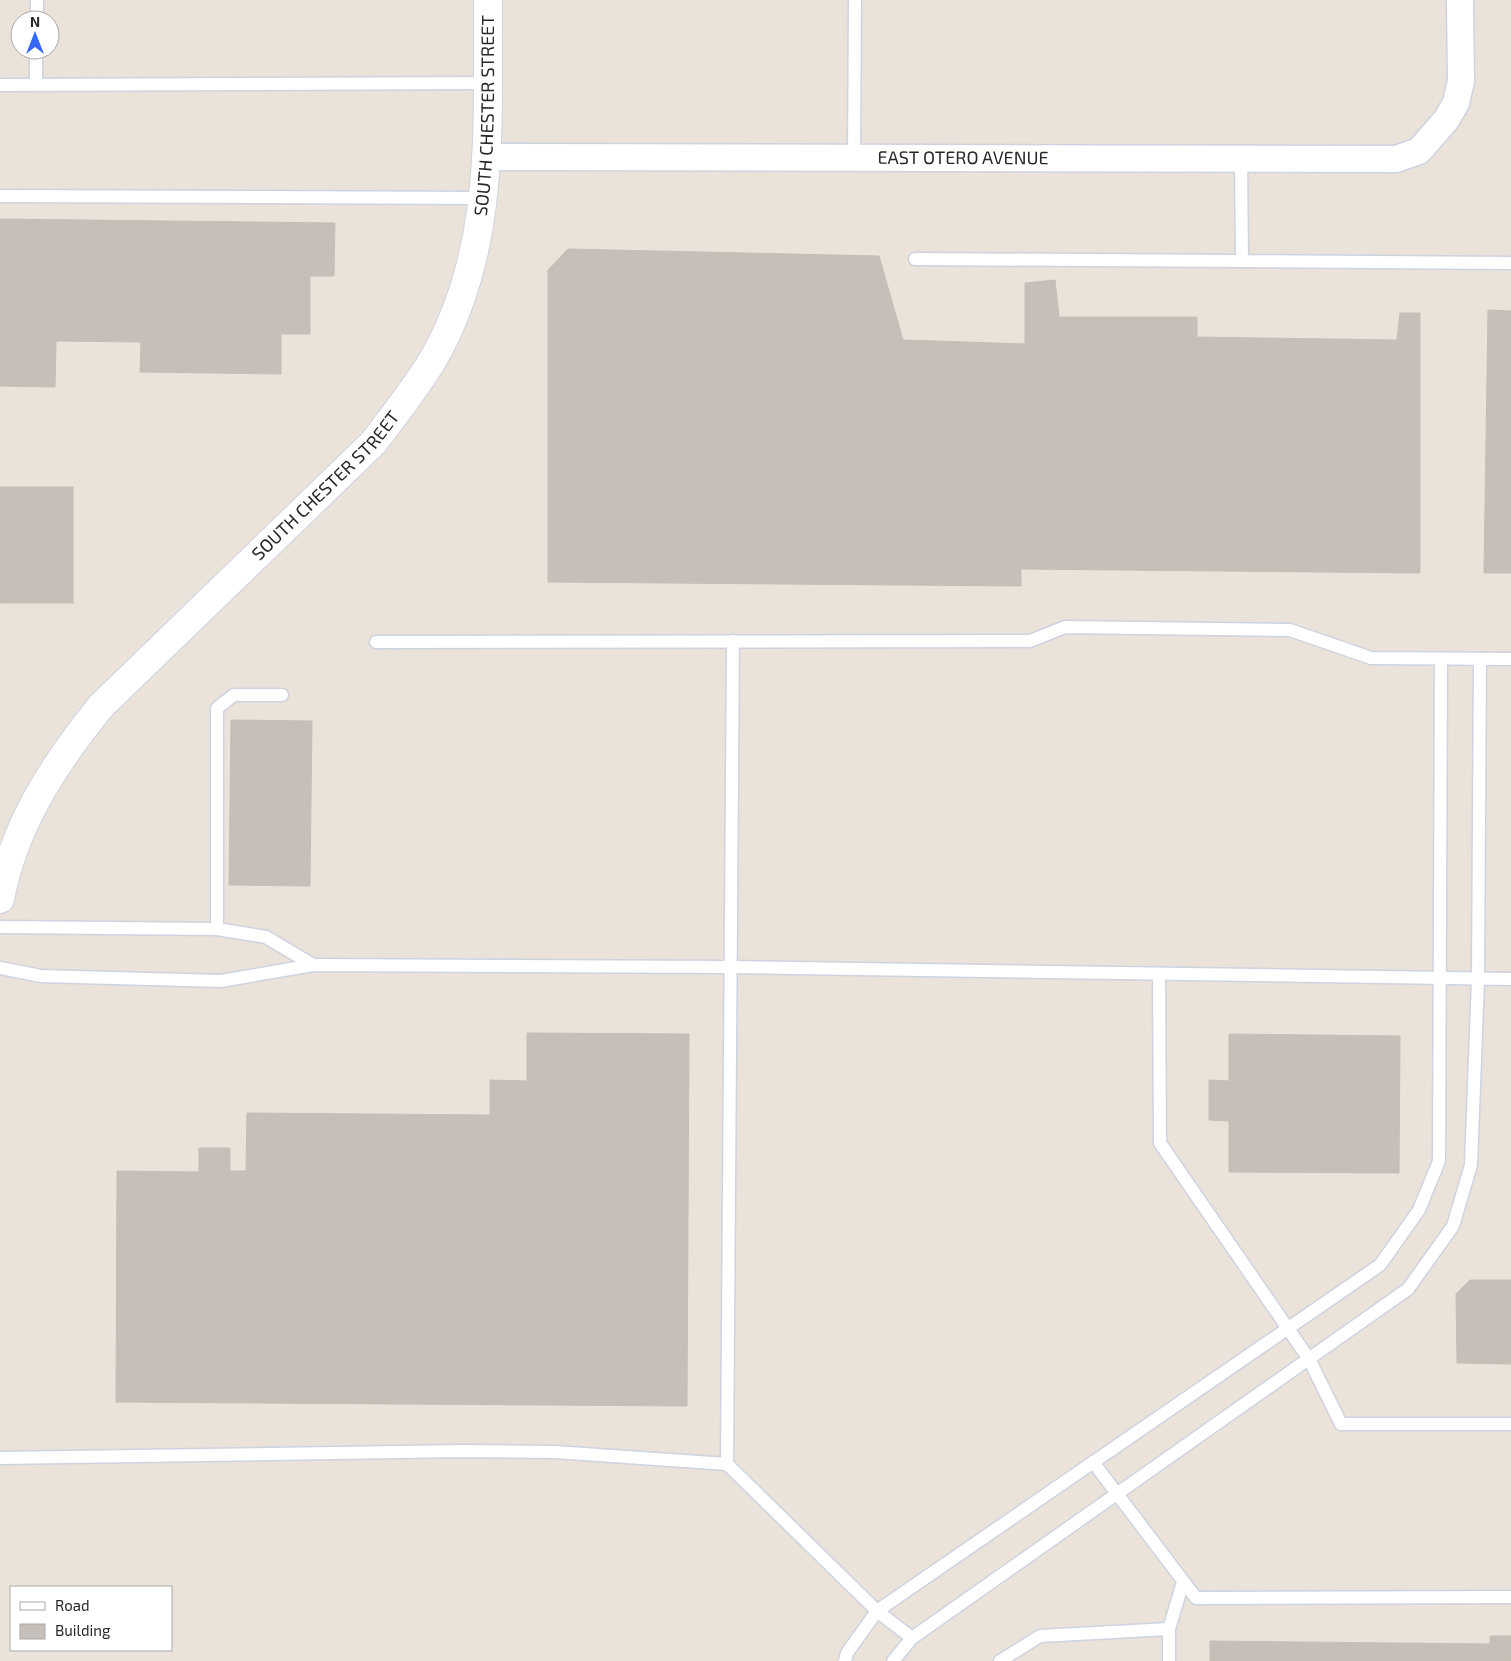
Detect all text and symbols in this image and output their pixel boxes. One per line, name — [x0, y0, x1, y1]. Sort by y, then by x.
north arrow — [10, 10, 60, 60]
text: N — [30, 13, 40, 30]
street label: SOUTH CHESTER STREET — [469, 15, 498, 217]
street label: EAST OTERO AVENUE — [877, 146, 1049, 168]
street label: SOUTH CHESTER STREET — [247, 406, 404, 564]
legend — [10, 1586, 172, 1651]
text: Road — [55, 1596, 90, 1614]
text: Building — [55, 1621, 111, 1639]

